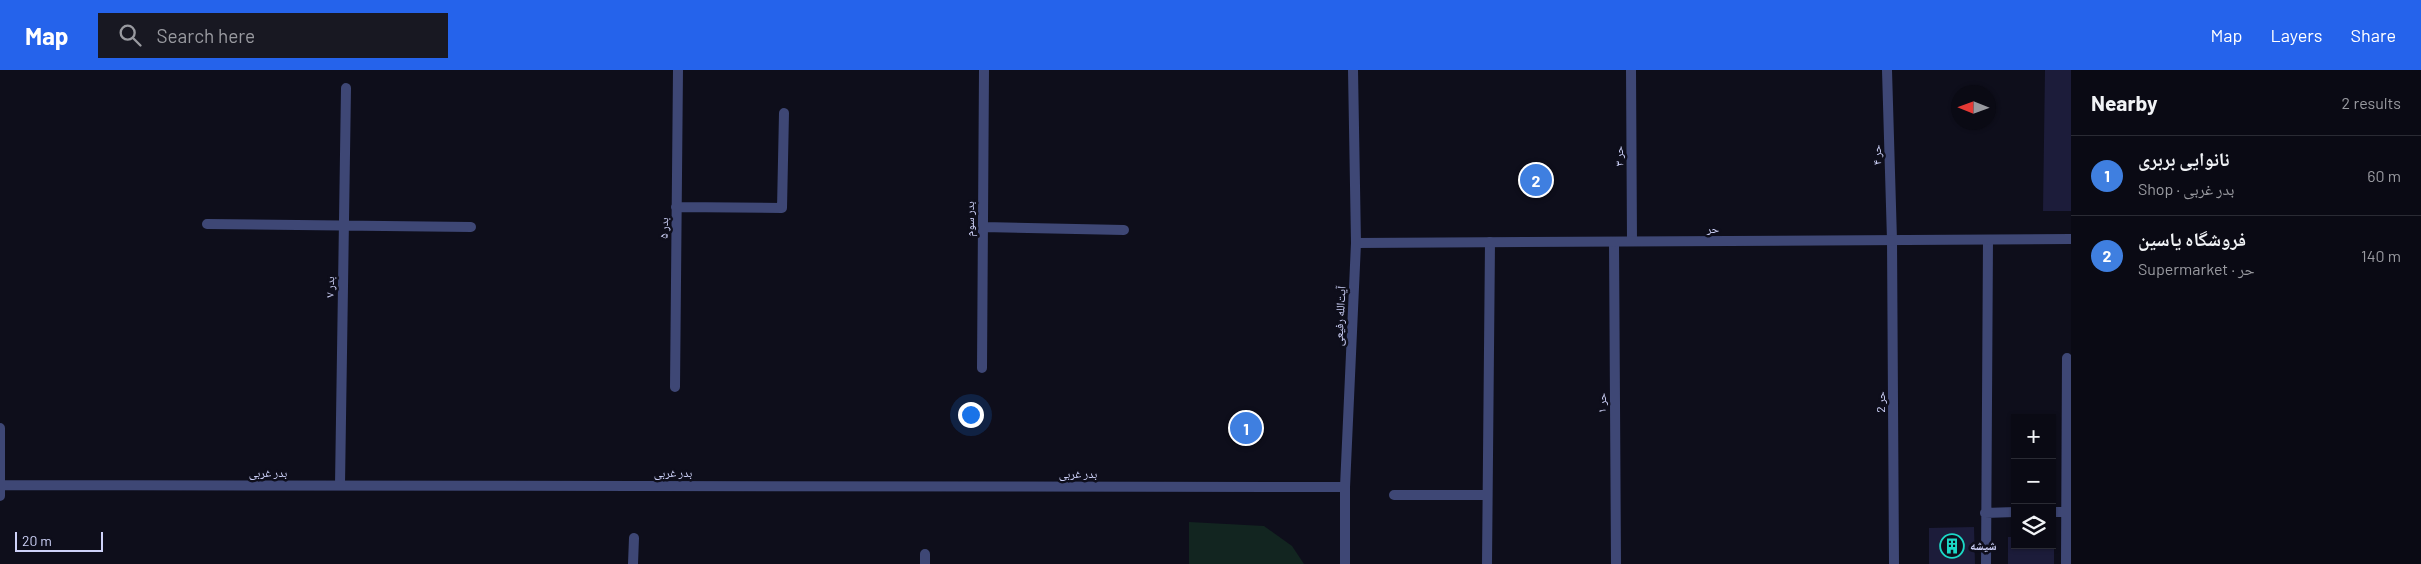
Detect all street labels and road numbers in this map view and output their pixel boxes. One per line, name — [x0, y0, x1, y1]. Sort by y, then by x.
street label: حر ۴ — [1869, 144, 1883, 165]
street label: حر ۳ — [1611, 146, 1625, 166]
street label: بدر سوم — [962, 201, 978, 237]
street label: بدر ۵ — [656, 217, 672, 239]
street label: حر — [1706, 221, 1720, 235]
street label: بدر ۷ — [322, 276, 338, 298]
street label: آیت‌الله رفیعی — [1330, 285, 1349, 346]
street label: حر 2 — [1873, 391, 1887, 413]
street label: حر ۱ — [1594, 393, 1608, 413]
street label: بدر غربی — [249, 465, 287, 480]
street label: بدر غربی — [654, 465, 692, 480]
street label: بدر غربی — [1059, 466, 1097, 481]

